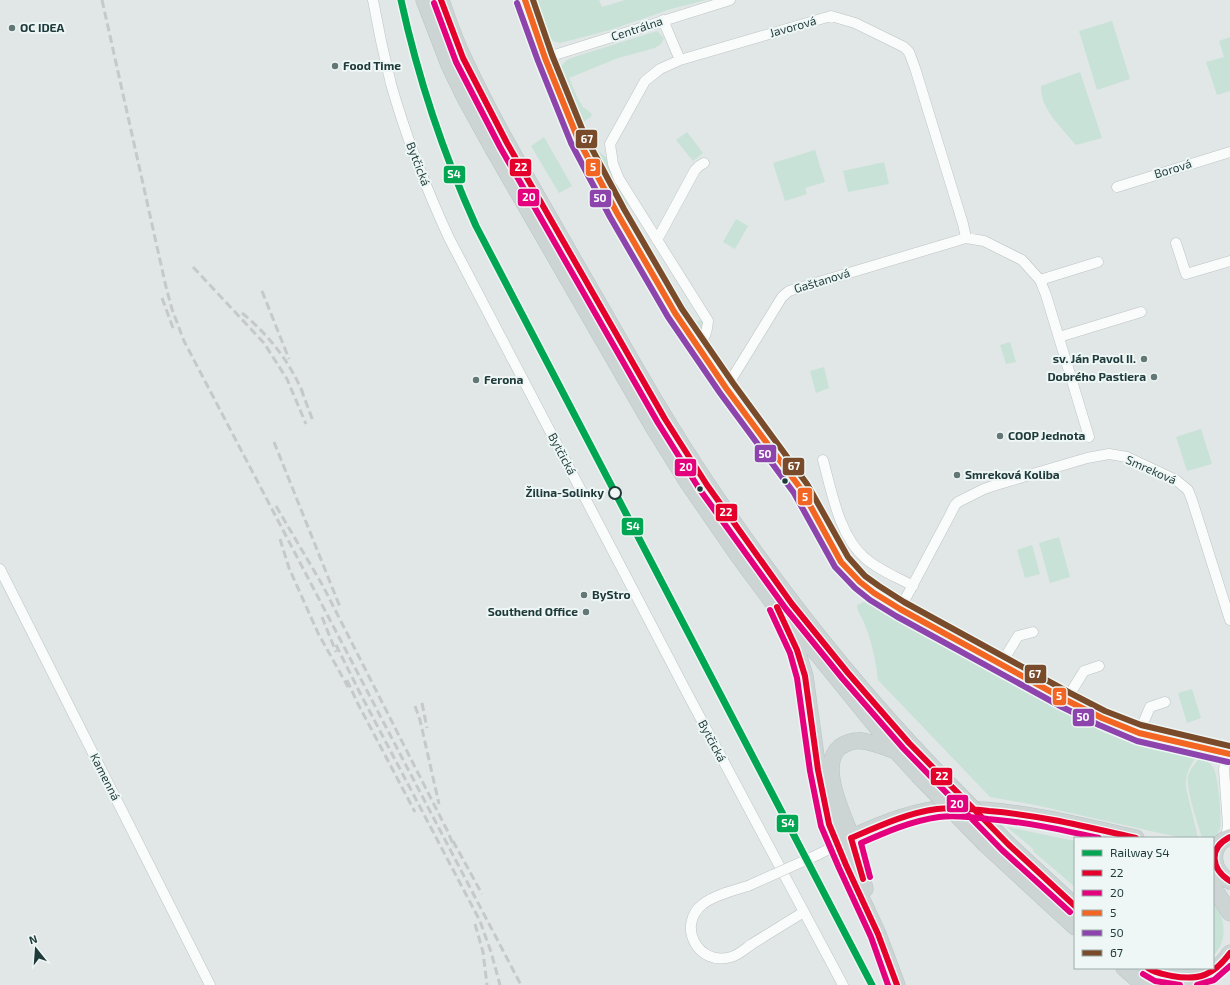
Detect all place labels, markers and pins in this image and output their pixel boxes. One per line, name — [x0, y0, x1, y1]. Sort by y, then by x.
place label: OC IDEA — [20, 20, 65, 34]
marker: OC IDEA — [7, 23, 17, 33]
place label: Food Time — [343, 58, 401, 72]
marker: Food Time — [330, 61, 340, 71]
place label: sv. Ján Pavol II. — [1053, 351, 1136, 365]
marker: sv. Ján Pavol II. — [1139, 354, 1149, 364]
place label: Dobrého Pastiera — [1047, 369, 1146, 383]
place label: Ferona — [484, 372, 524, 386]
marker: Dobrého Pastiera — [1149, 372, 1159, 382]
marker: Ferona — [471, 375, 481, 385]
place label: COOP Jednota — [1008, 428, 1086, 442]
marker: COOP Jednota — [995, 431, 1005, 441]
place label: Smreková Koliba — [965, 467, 1060, 481]
marker: Smreková Koliba — [952, 470, 962, 480]
unlabelled marker — [780, 476, 790, 486]
unlabelled marker — [695, 484, 705, 494]
place label: Žilina-Solinky — [525, 485, 604, 500]
marker: Žilina-Solinky — [608, 486, 622, 500]
place label: ByStro — [592, 587, 631, 602]
marker: ByStro — [579, 590, 589, 600]
place label: Southend Office — [488, 604, 578, 618]
marker: Southend Office — [581, 607, 591, 617]

